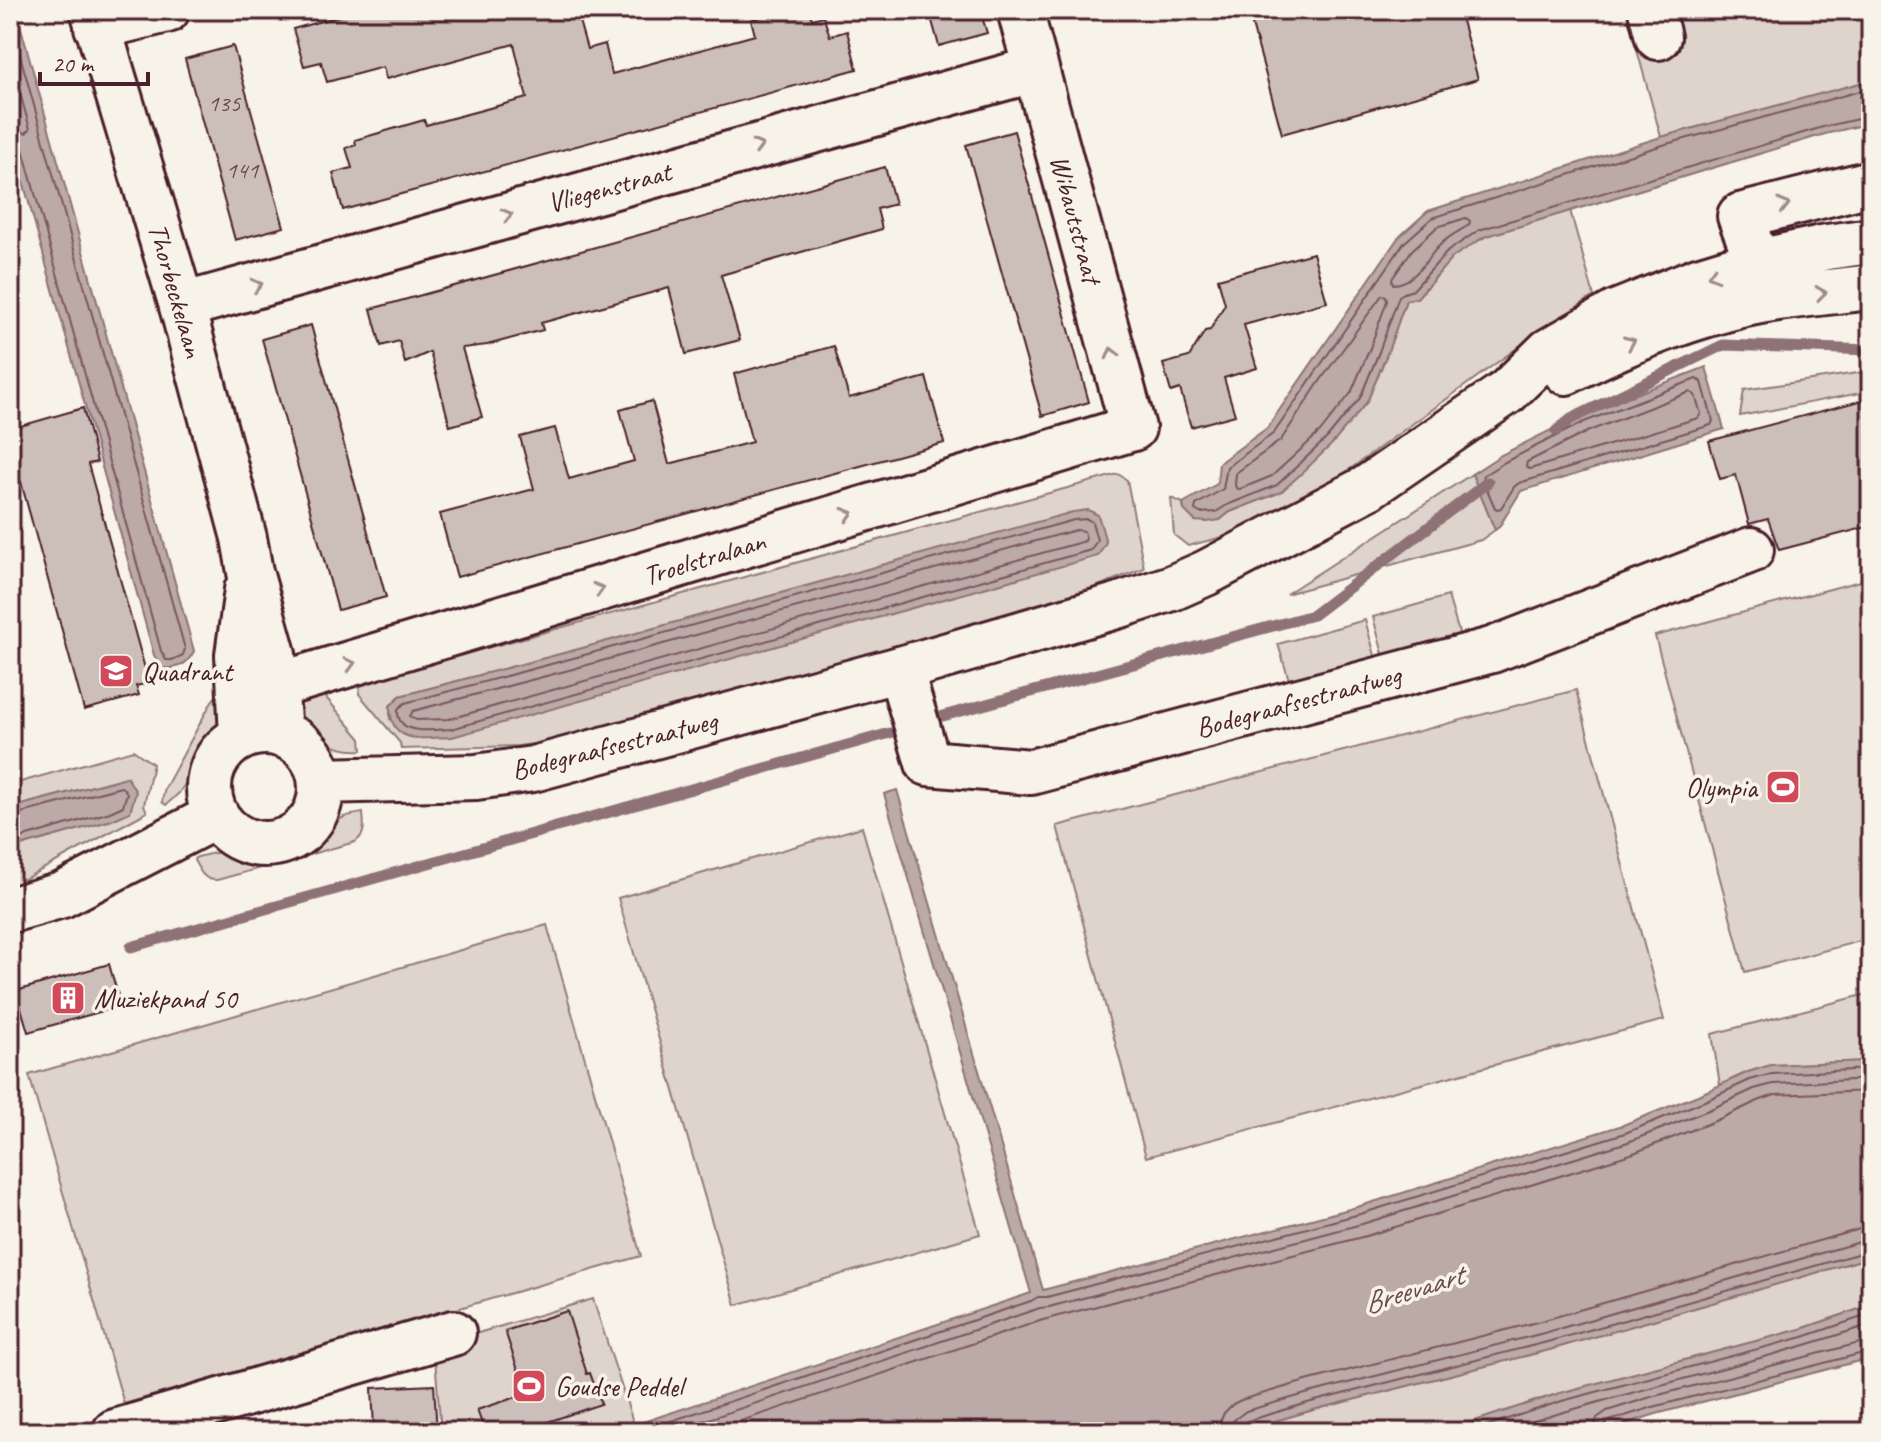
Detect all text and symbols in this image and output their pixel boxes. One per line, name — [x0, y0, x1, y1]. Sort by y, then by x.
scale bar — [40, 36, 148, 86]
text: 20 m — [52, 49, 95, 79]
house number: 135 — [208, 88, 241, 118]
one-way arrow — [751, 139, 765, 155]
street label: Wibautstraat — [1042, 151, 1111, 290]
street label: Vliegenstraat — [544, 153, 677, 220]
house number: 141 — [226, 155, 259, 185]
one-way arrow — [1776, 197, 1790, 214]
one-way arrow — [500, 208, 514, 225]
street label: Thorbeckelaan — [140, 219, 212, 362]
one-way arrow — [1706, 266, 1720, 282]
one-way arrow — [249, 277, 263, 294]
one-way arrow — [1815, 285, 1828, 302]
one-way arrow — [1622, 335, 1636, 351]
one-way arrow — [1105, 346, 1122, 360]
one-way arrow — [841, 507, 855, 523]
street label: Troelstralaan — [639, 523, 770, 593]
one-way arrow — [592, 582, 606, 598]
school or university icon: Quadrant — [97, 652, 135, 690]
place label: Quadrant — [142, 654, 235, 689]
one-way arrow — [343, 656, 357, 673]
street label: Bodegraafsestraatweg — [1192, 656, 1406, 745]
street label: Bodegraafsestraatweg — [508, 702, 722, 787]
sports icon: Olympia — [1764, 768, 1802, 806]
place label: Olympia — [1686, 770, 1759, 805]
building icon: Muziekpand 50 — [49, 979, 87, 1017]
place label: Muziekpand 50 — [94, 981, 239, 1016]
water label: Breevaart — [1359, 1254, 1473, 1322]
sports icon: Goudse Peddel — [510, 1367, 548, 1405]
place label: Goudse Peddel — [555, 1369, 688, 1404]

